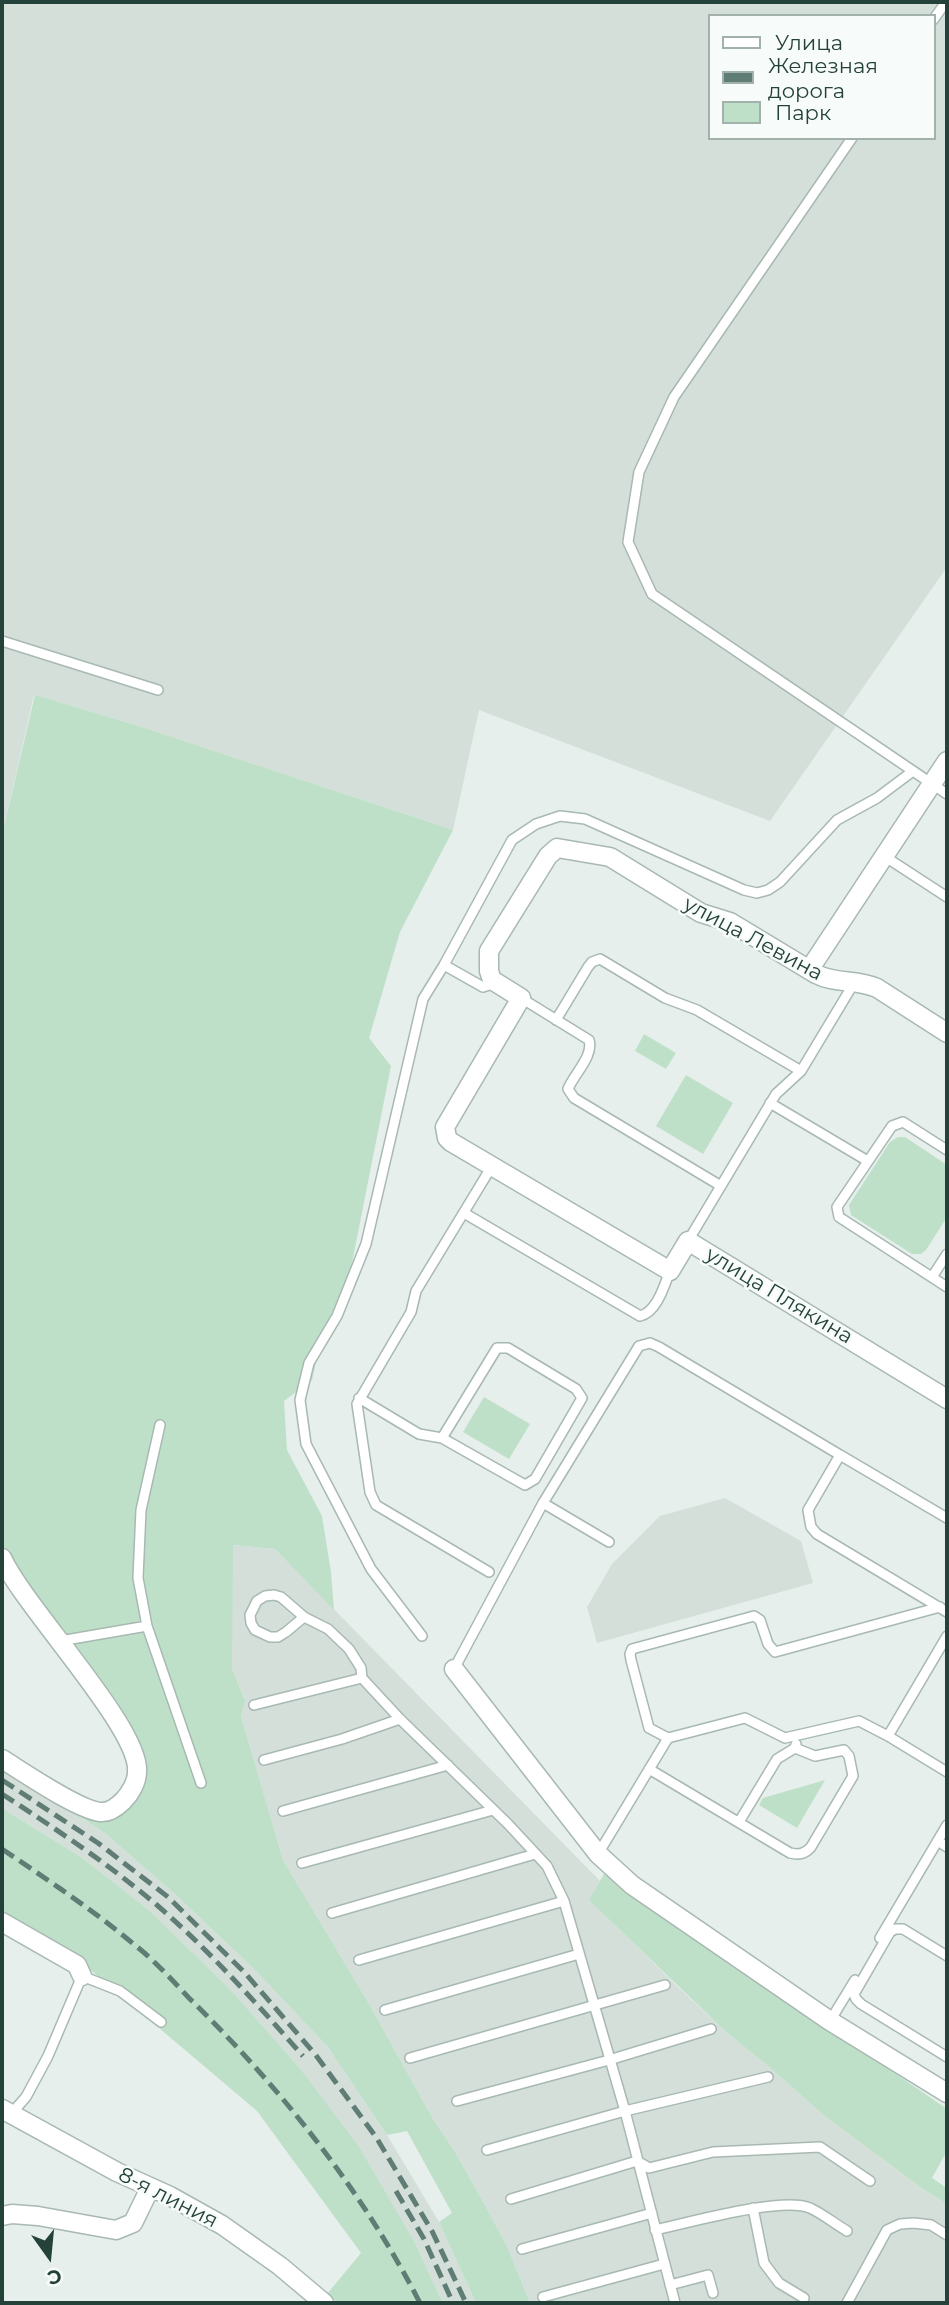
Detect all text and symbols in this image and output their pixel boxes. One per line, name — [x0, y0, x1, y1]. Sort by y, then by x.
legend — [708, 14, 935, 140]
text: Улица — [775, 30, 843, 55]
text: Железная дорога — [768, 53, 878, 103]
text: Парк — [775, 100, 831, 125]
street label: улица Левина — [679, 892, 827, 986]
street label: улица Плякина — [701, 1242, 857, 1350]
street label: 8-я линия — [114, 2162, 222, 2234]
north arrow — [14, 2221, 84, 2291]
text: С — [45, 2264, 64, 2290]

